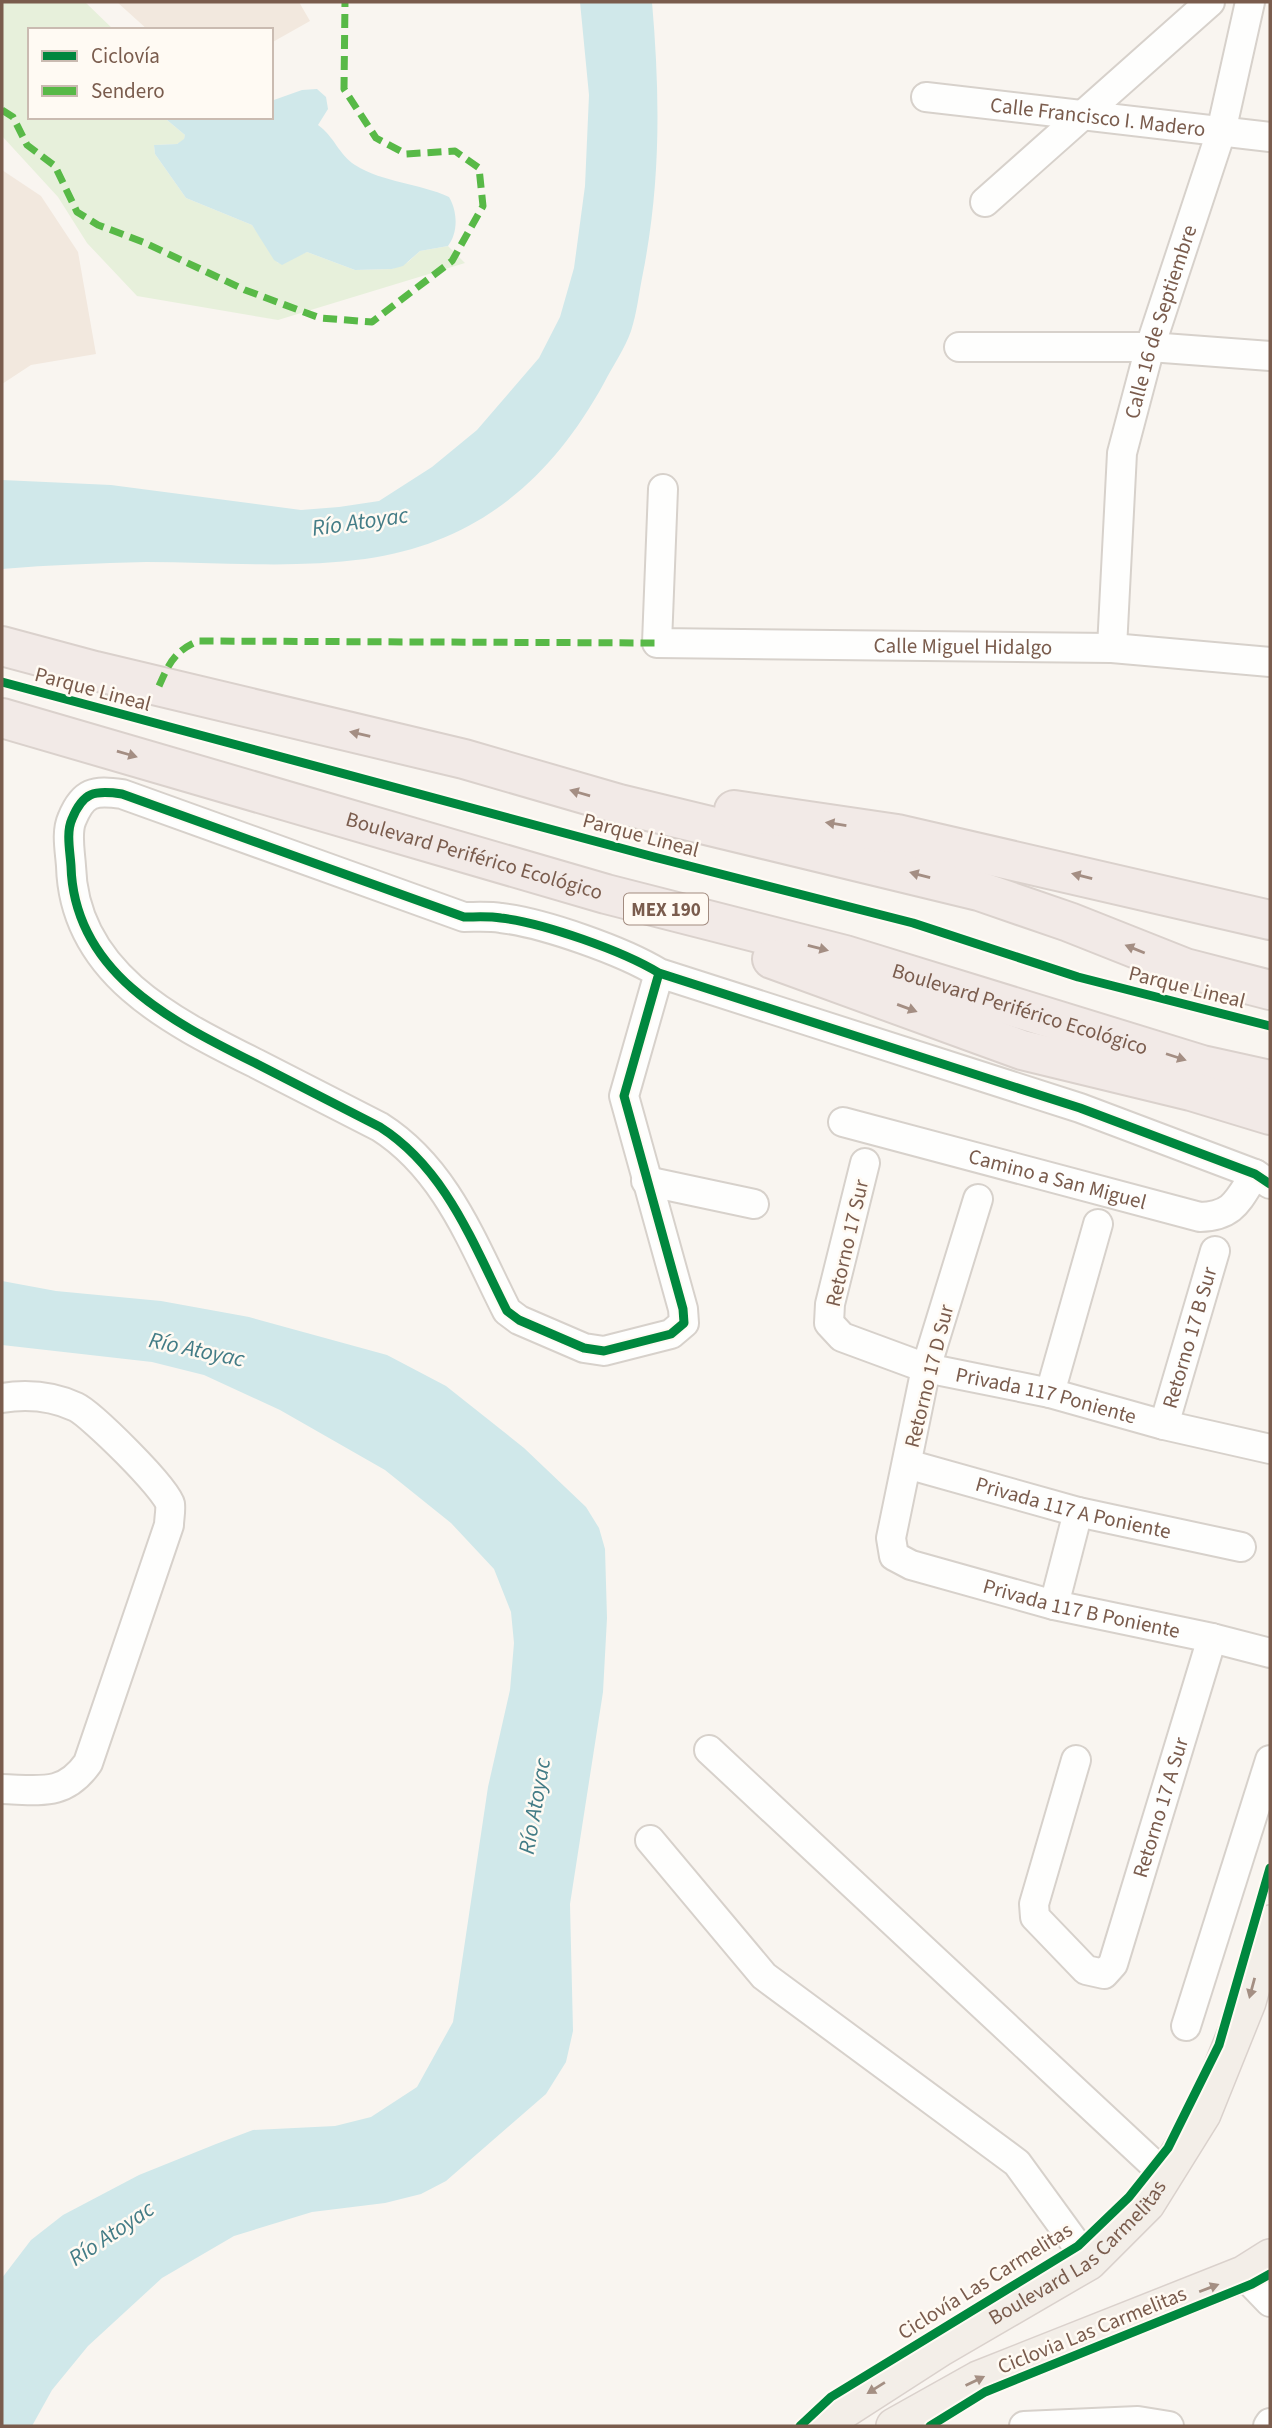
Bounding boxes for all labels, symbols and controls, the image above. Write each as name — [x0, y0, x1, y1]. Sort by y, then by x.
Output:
legend — [28, 28, 273, 119]
text: Ciclovía — [91, 41, 160, 71]
text: Sendero — [91, 76, 165, 106]
street label: Calle Francisco I. Madero — [989, 90, 1207, 144]
street label: Calle 16 de Septiembre — [1117, 221, 1204, 422]
water label: Río Atoyac — [310, 498, 411, 545]
street label: Calle Miguel Hidalgo — [873, 630, 1052, 662]
street label: Parque Lineal — [32, 659, 154, 719]
one-way arrow — [349, 728, 371, 739]
one-way arrow — [116, 749, 138, 760]
one-way arrow — [569, 787, 590, 797]
street label: Boulevard Periférico Ecológico — [342, 804, 606, 907]
street label: Parque Lineal — [580, 805, 702, 865]
one-way arrow — [825, 818, 847, 829]
one-way arrow — [909, 869, 931, 880]
one-way arrow — [1071, 870, 1093, 881]
road number: MEX 190 — [624, 894, 708, 925]
one-way arrow — [807, 943, 829, 954]
one-way arrow — [1124, 943, 1145, 954]
street label: Boulevard Periférico Ecológico — [888, 955, 1152, 1062]
street label: Parque Lineal — [1126, 958, 1248, 1016]
one-way arrow — [897, 1003, 918, 1014]
one-way arrow — [1166, 1052, 1187, 1062]
street label: Camino a San Miguel — [965, 1141, 1150, 1217]
street label: Retorno 17 Sur — [818, 1176, 876, 1309]
street label: Retorno 17 B Sur — [1155, 1263, 1225, 1412]
street label: Retorno 17 D Sur — [897, 1301, 961, 1451]
water label: Río Atoyac — [146, 1323, 248, 1376]
street label: Privada 117 Poniente — [953, 1359, 1140, 1431]
street label: Privada 117 A Poniente — [972, 1469, 1174, 1547]
street label: Privada 117 B Poniente — [980, 1571, 1183, 1646]
street label: Retorno 17 A Sur — [1125, 1733, 1196, 1881]
water label: Río Atoyac — [510, 1755, 559, 1857]
one-way arrow — [1246, 1978, 1257, 2000]
street label: Boulevard Las Carmelitas — [983, 2174, 1174, 2332]
water label: Río Atoyac — [62, 2193, 161, 2274]
street label: Ciclovía Las Carmelitas — [892, 2215, 1078, 2347]
street label: Ciclovia Las Carmelitas — [993, 2278, 1191, 2382]
one-way arrow — [1198, 2282, 1219, 2293]
one-way arrow — [965, 2375, 985, 2387]
one-way arrow — [867, 2382, 886, 2394]

